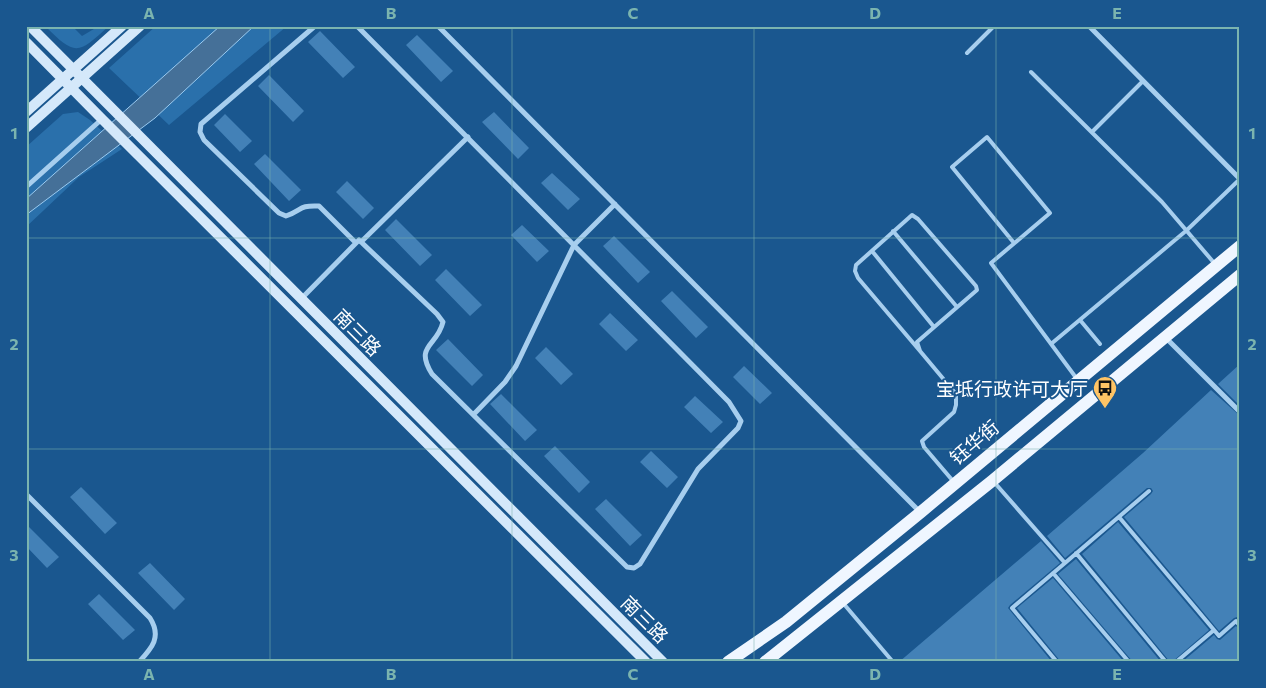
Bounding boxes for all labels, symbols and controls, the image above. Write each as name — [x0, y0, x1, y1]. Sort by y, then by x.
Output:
text: A — [143, 3, 155, 22]
text: B — [386, 3, 397, 22]
text: C — [628, 3, 639, 22]
text: D — [869, 3, 881, 22]
text: E — [1112, 3, 1122, 22]
text: 1 — [10, 123, 18, 142]
text: 1 — [1248, 123, 1256, 142]
street label: 南三路 — [330, 304, 386, 360]
text: 2 — [9, 334, 19, 353]
text: 2 — [1247, 334, 1257, 353]
bus stop icon: 宝坻行政许可大厅 — [1092, 375, 1118, 409]
place label: 宝坻行政许可大厅 — [936, 377, 1088, 400]
street label: 钰华街 — [945, 415, 1003, 469]
text: 3 — [9, 545, 19, 564]
text: 3 — [1247, 545, 1257, 564]
street label: 南三路 — [617, 591, 673, 647]
text: A — [143, 664, 155, 683]
text: B — [386, 664, 397, 683]
text: C — [628, 664, 639, 683]
text: D — [869, 664, 881, 683]
text: E — [1112, 664, 1122, 683]

